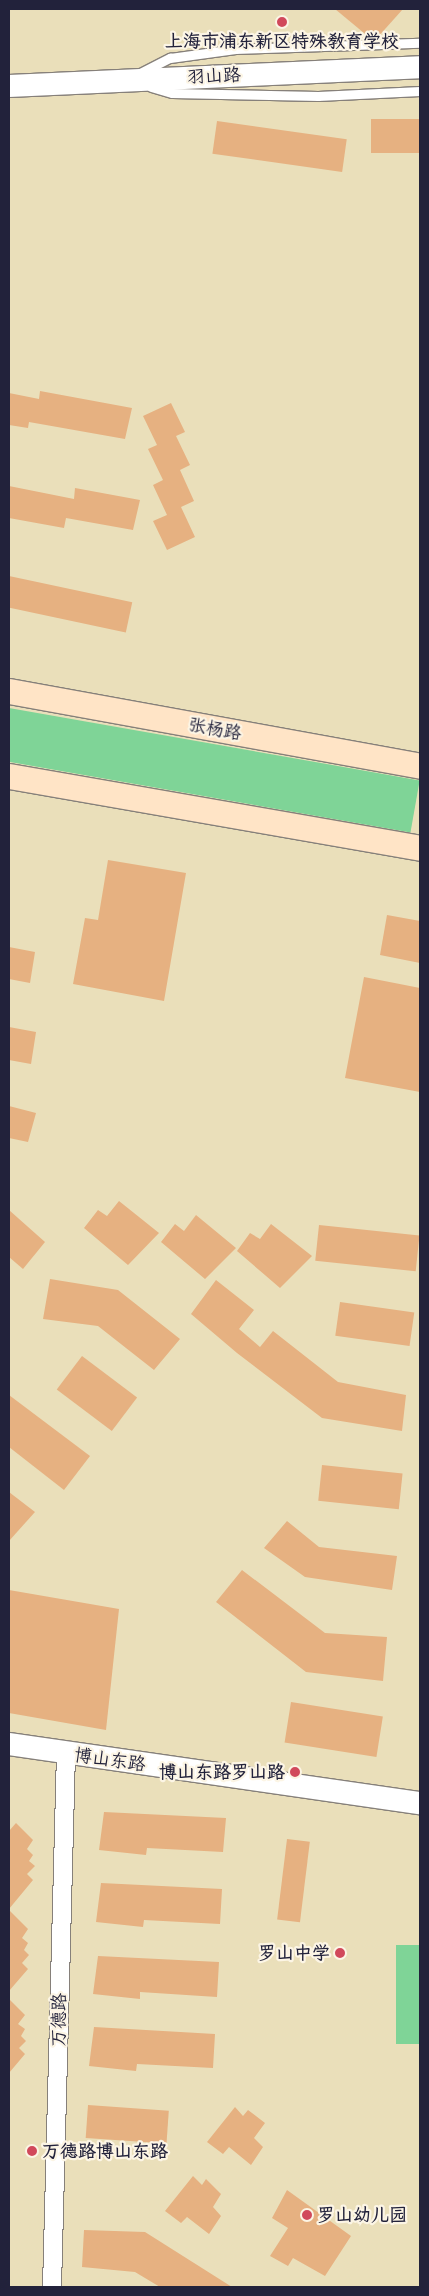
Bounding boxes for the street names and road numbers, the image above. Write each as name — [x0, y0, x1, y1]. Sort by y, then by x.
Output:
street label: 羽山路 — [186, 64, 242, 88]
street label: 张杨路 — [187, 714, 243, 744]
street label: 博山东路 — [73, 1744, 147, 1776]
street label: 万德路 — [48, 1993, 70, 2047]

